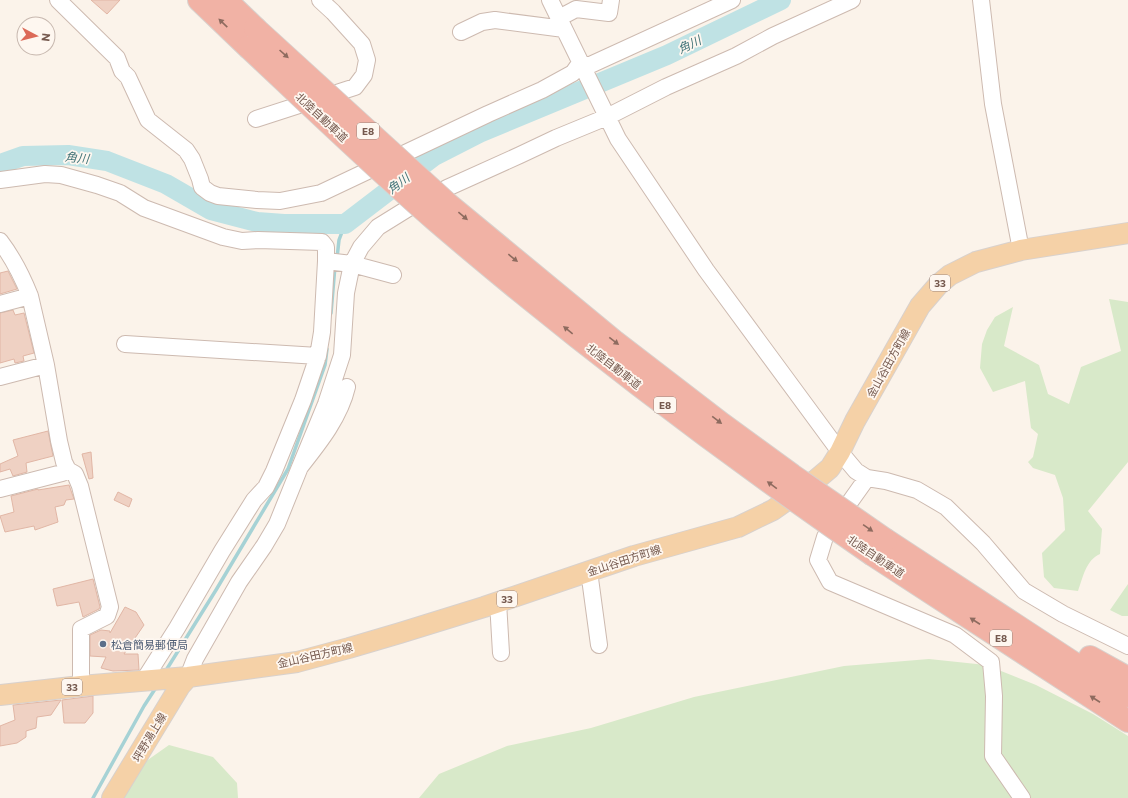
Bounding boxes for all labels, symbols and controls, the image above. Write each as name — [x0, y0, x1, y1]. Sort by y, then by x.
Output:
north arrow — [16, 16, 56, 56]
one-way arrow — [219, 19, 228, 28]
text: N — [39, 32, 53, 42]
water label: 角川 — [675, 32, 705, 56]
one-way arrow — [278, 50, 289, 59]
street label: 北陸自動車道 — [293, 90, 351, 144]
road number: E8 — [357, 123, 379, 139]
water label: 角川 — [64, 149, 92, 165]
water label: 角川 — [384, 169, 413, 196]
one-way arrow — [458, 212, 469, 221]
one-way arrow — [508, 254, 519, 263]
road number: 33 — [930, 275, 950, 291]
one-way arrow — [563, 326, 574, 335]
street label: 金山谷田方町線 — [864, 326, 912, 400]
one-way arrow — [608, 336, 619, 345]
street label: 北陸自動車道 — [584, 341, 644, 391]
road number: E8 — [654, 397, 676, 413]
one-way arrow — [712, 416, 722, 424]
one-way arrow — [767, 481, 777, 489]
one-way arrow — [863, 524, 874, 532]
street label: 北陸自動車道 — [845, 532, 907, 580]
street label: 金山谷田方町線 — [585, 542, 663, 578]
road number: 33 — [497, 591, 517, 607]
one-way arrow — [969, 617, 980, 625]
road number: E8 — [990, 630, 1012, 646]
place label: 松倉簡易郵便局 — [111, 638, 188, 651]
marker: 松倉簡易郵便局 — [98, 639, 108, 649]
street label: 金山谷田方町線 — [276, 640, 354, 670]
road number: 33 — [62, 679, 82, 695]
one-way arrow — [1089, 696, 1101, 703]
street label: 坪野湯上線 — [129, 710, 169, 764]

